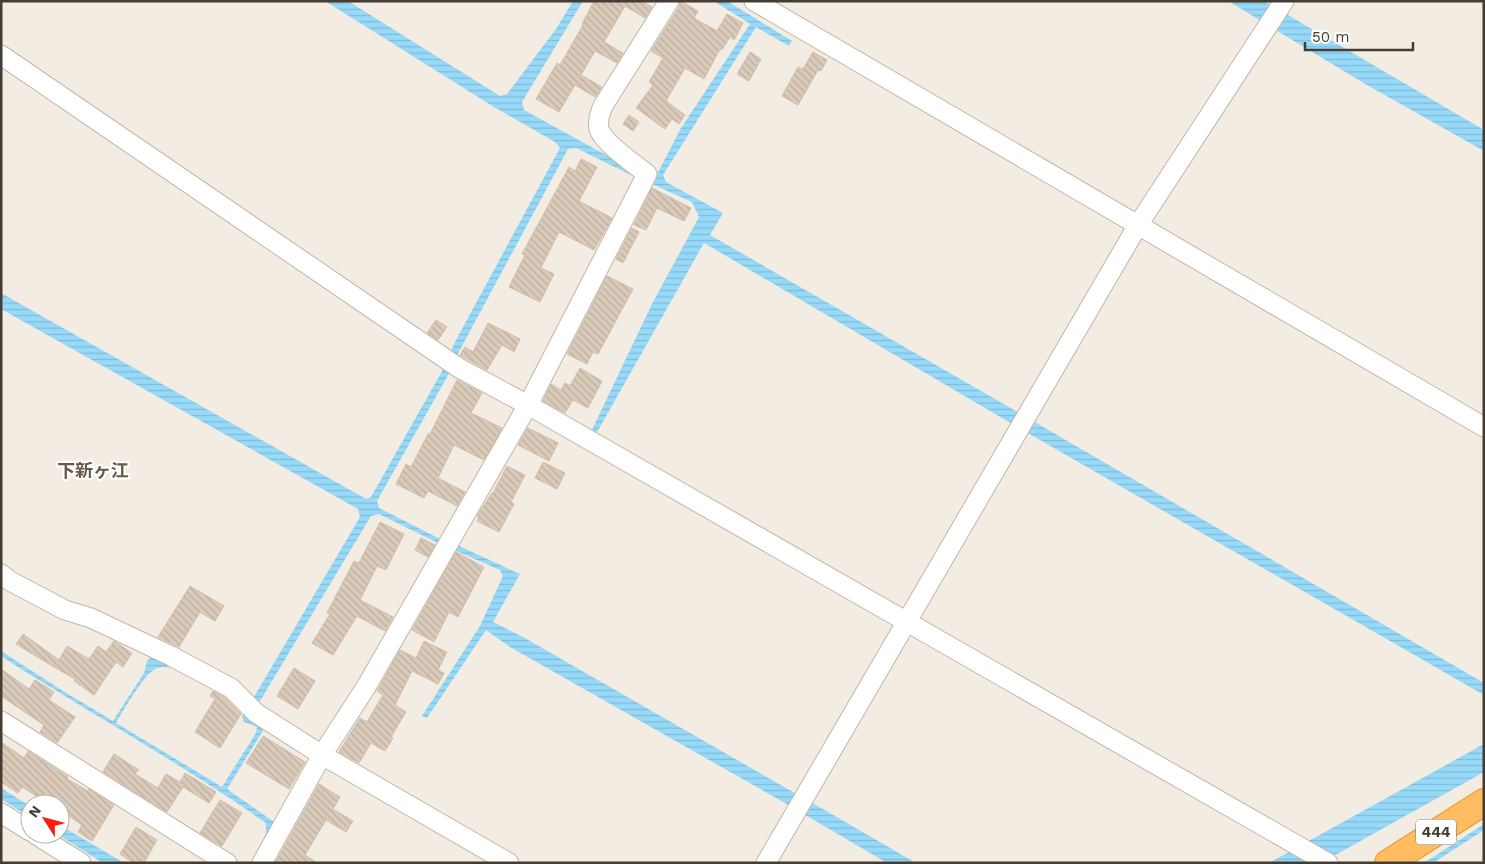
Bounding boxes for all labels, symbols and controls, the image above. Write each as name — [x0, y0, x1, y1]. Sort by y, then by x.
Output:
scale bar — [1305, 20, 1412, 52]
text: 50 m — [1312, 28, 1349, 46]
district label: 下新ヶ江 — [57, 460, 129, 481]
north arrow — [20, 794, 70, 844]
text: N — [25, 802, 44, 820]
road number: 444 — [1416, 820, 1456, 844]

